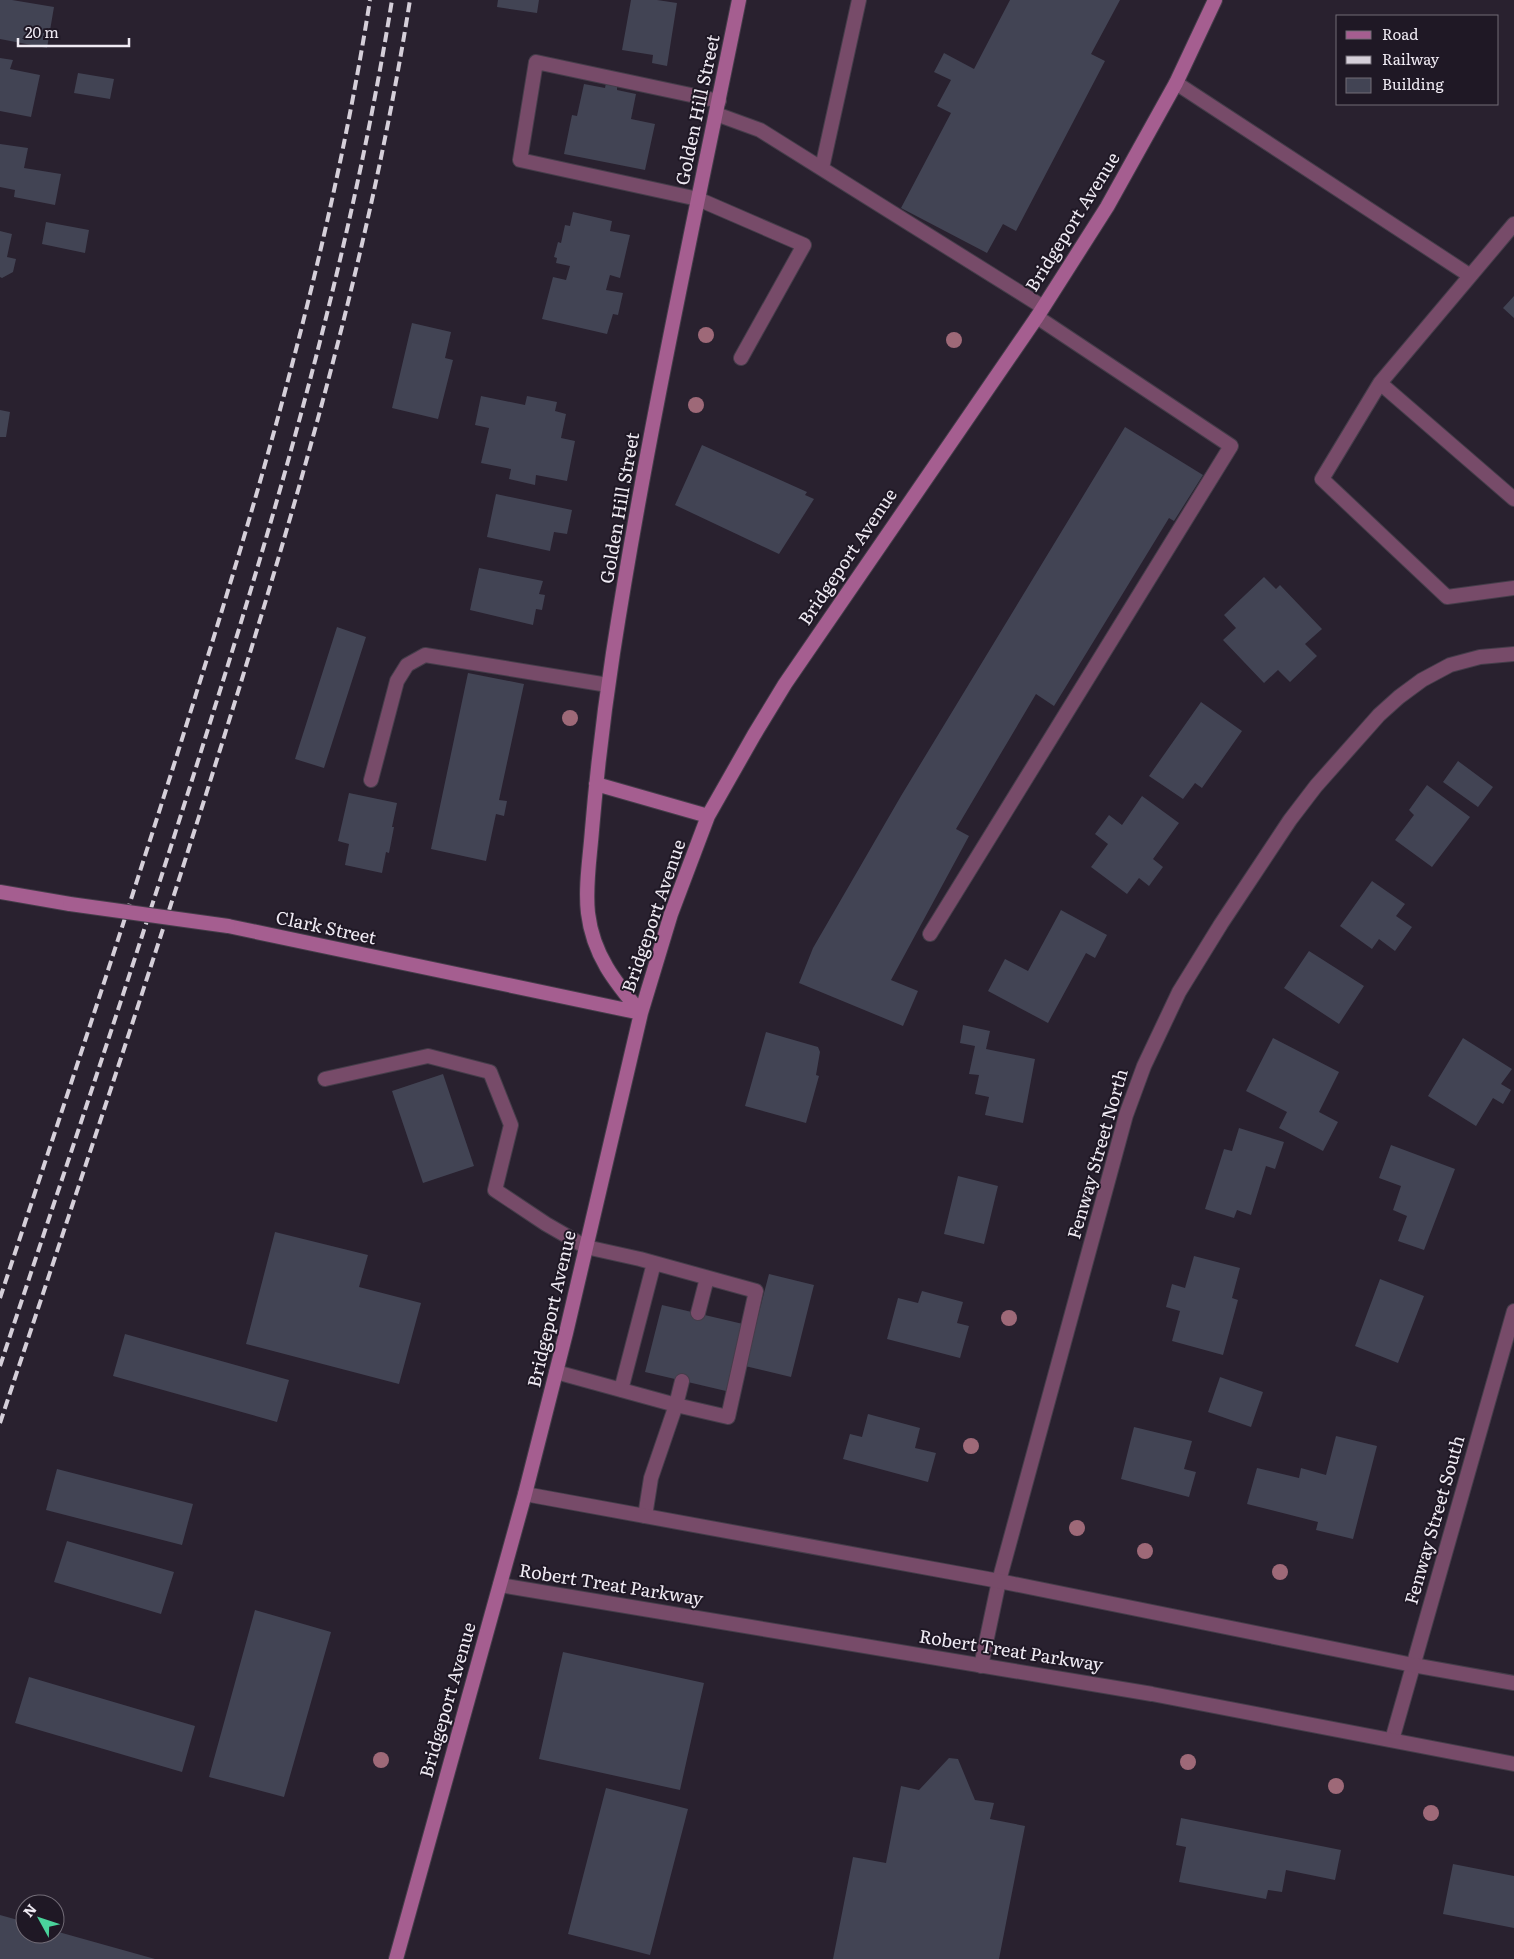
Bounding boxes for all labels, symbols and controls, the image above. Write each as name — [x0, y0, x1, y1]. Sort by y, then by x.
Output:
scale bar — [18, 15, 129, 47]
legend — [1336, 15, 1499, 105]
text: 20 m — [25, 20, 59, 43]
text: Road — [1382, 22, 1418, 45]
street label: Golden Hill Street — [667, 31, 726, 188]
text: Railway — [1382, 47, 1440, 70]
text: Building — [1382, 72, 1444, 95]
street label: Bridgeport Avenue — [1018, 146, 1126, 296]
street label: Golden Hill Street — [592, 429, 645, 586]
street label: Bridgeport Avenue — [791, 482, 903, 630]
street label: Bridgeport Avenue — [614, 835, 691, 996]
street label: Clark Street — [274, 903, 380, 951]
street label: Fenway Street North — [1059, 1065, 1134, 1242]
street label: Bridgeport Avenue — [519, 1228, 582, 1390]
street label: Fenway Street South — [1396, 1432, 1471, 1607]
street label: Robert Treat Parkway — [517, 1556, 706, 1612]
street label: Bridgeport Avenue — [411, 1619, 482, 1780]
street label: Robert Treat Parkway — [917, 1622, 1106, 1678]
north arrow — [15, 1894, 65, 1944]
text: N — [18, 1899, 41, 1921]

